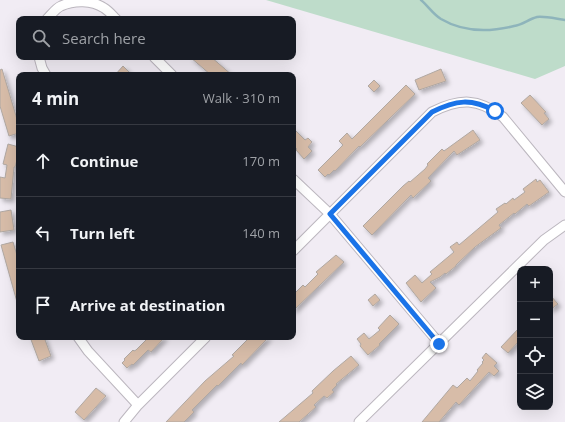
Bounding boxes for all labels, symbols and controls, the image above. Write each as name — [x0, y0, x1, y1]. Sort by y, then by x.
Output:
search box — [16, 16, 296, 60]
icon: search — [30, 27, 52, 49]
text: Search here — [62, 28, 146, 48]
text: 4 min — [32, 87, 79, 110]
text: Walk · 310 m — [203, 89, 280, 107]
route start — [486, 102, 504, 120]
icon: ahead — [32, 150, 54, 172]
text: Continue — [70, 151, 138, 171]
text: 170 m — [242, 152, 280, 170]
icon: left — [32, 222, 54, 244]
text: Turn left — [70, 223, 135, 243]
text: 140 m — [242, 224, 280, 242]
map controls — [517, 266, 553, 410]
button: + — [517, 266, 553, 302]
icon: arrive — [32, 294, 54, 316]
text: Arrive at destination — [70, 295, 225, 315]
button: − — [517, 302, 553, 338]
route end — [430, 335, 448, 353]
button: locate — [517, 338, 553, 374]
button: layers — [517, 374, 553, 410]

